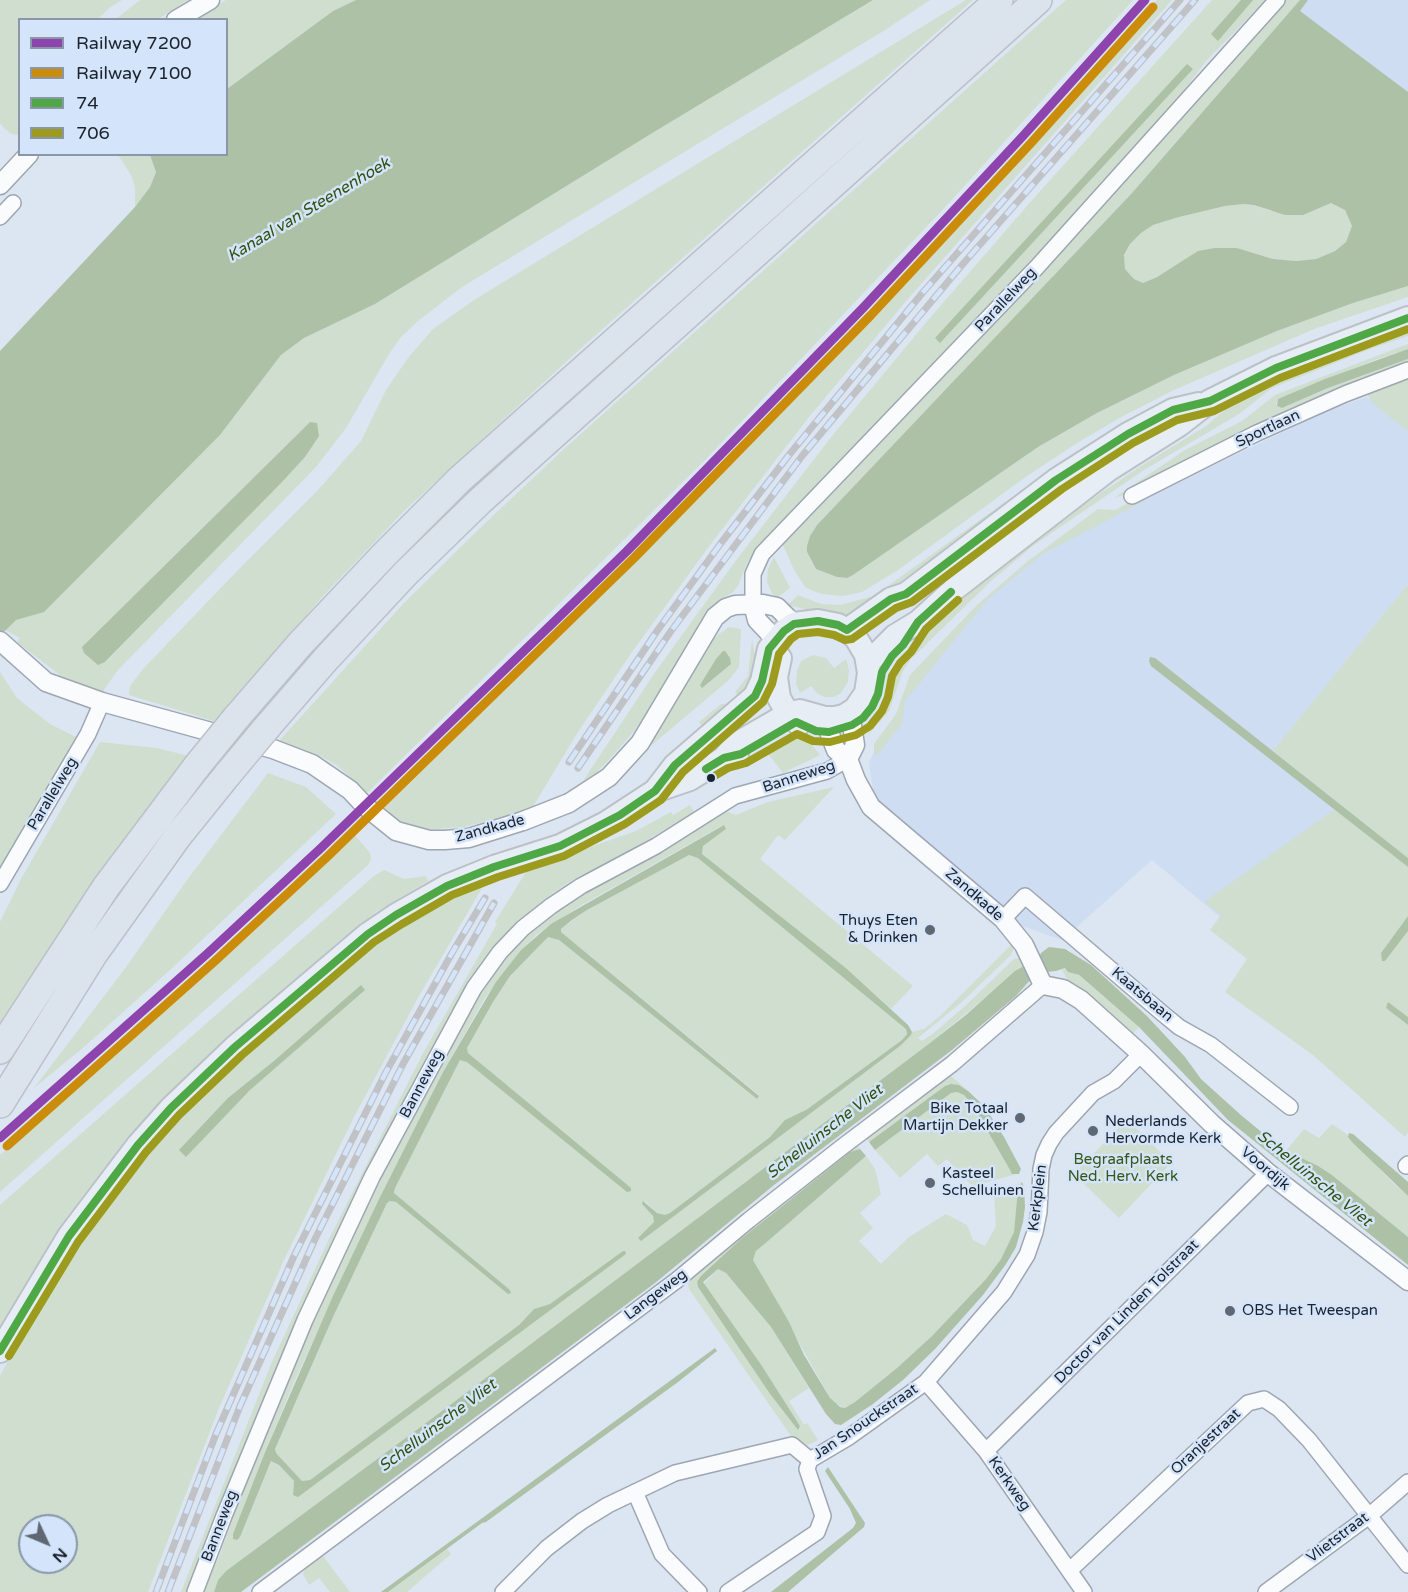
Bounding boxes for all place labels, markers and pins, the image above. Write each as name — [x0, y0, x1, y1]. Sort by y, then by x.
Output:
unlabelled marker — [705, 772, 717, 784]
place label: Thuys Eten & Drinken — [839, 912, 918, 947]
marker: Thuys Eten & Drinken — [923, 923, 937, 937]
place label: Bike Totaal Martijn Dekker — [903, 1100, 1008, 1135]
marker: Bike Totaal Martijn Dekker — [1013, 1111, 1027, 1125]
place label: Nederlands Hervormde Kerk — [1105, 1113, 1221, 1148]
marker: Nederlands Hervormde Kerk — [1086, 1124, 1100, 1138]
place label: Kasteel Schelluinen — [942, 1165, 1024, 1200]
marker: Kasteel Schelluinen — [923, 1176, 937, 1190]
place label: OBS Het Tweespan — [1242, 1302, 1378, 1320]
marker: OBS Het Tweespan — [1223, 1304, 1237, 1318]

